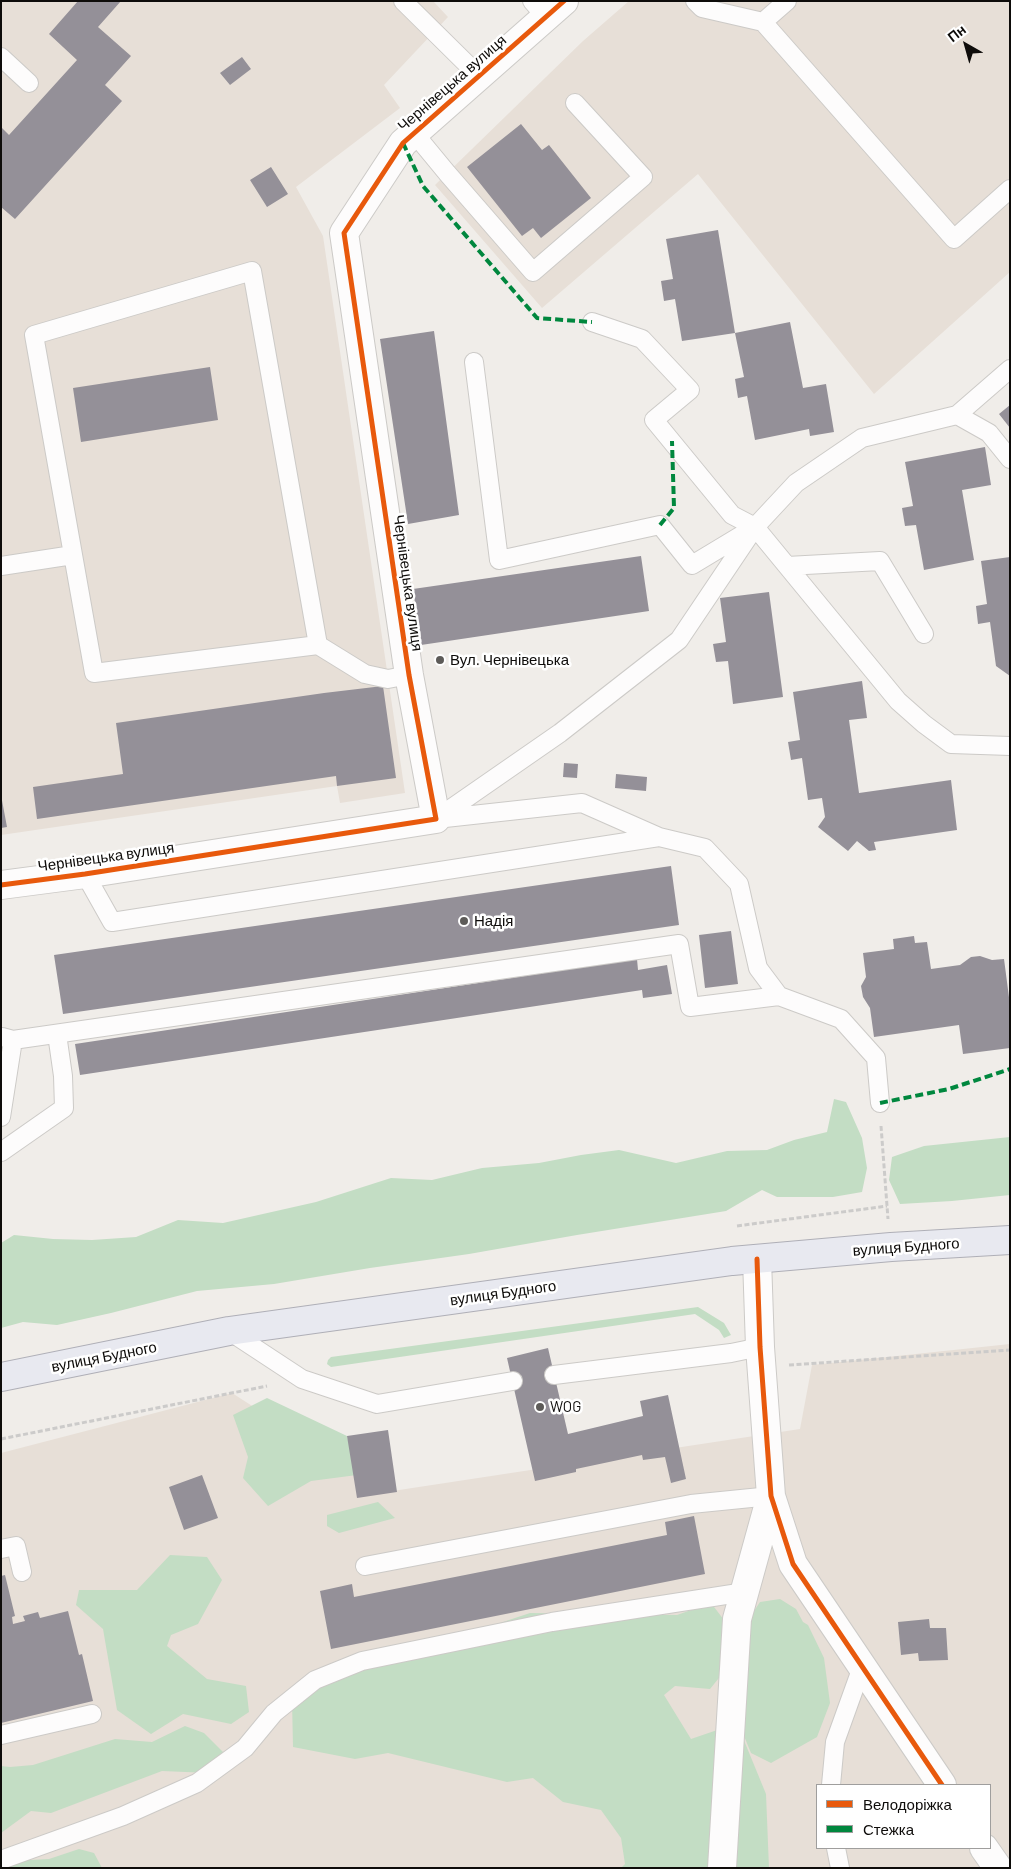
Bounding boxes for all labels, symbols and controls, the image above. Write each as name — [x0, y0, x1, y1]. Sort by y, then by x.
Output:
north arrow — [941, 20, 991, 70]
text: Пн — [944, 20, 969, 45]
street label: Чернівецька вулиця — [394, 31, 510, 135]
street label: Чернівецька вулиця — [390, 514, 426, 652]
place label: Вул. Чернівецька — [450, 651, 569, 669]
marker: Вул. Чернівецька — [434, 654, 446, 666]
street label: Чернівецька вулиця — [37, 839, 175, 875]
place label: Надія — [474, 912, 513, 930]
marker: Надія — [458, 915, 470, 927]
street label: вулиця Будного — [852, 1234, 960, 1260]
street label: вулиця Будного — [449, 1277, 557, 1309]
street label: вулиця Будного — [50, 1338, 158, 1376]
place label: WOG — [550, 1398, 581, 1416]
marker: WOG — [534, 1401, 546, 1413]
legend — [816, 1784, 991, 1849]
text: Велодоріжка — [863, 1795, 952, 1813]
text: Стежка — [863, 1820, 914, 1838]

